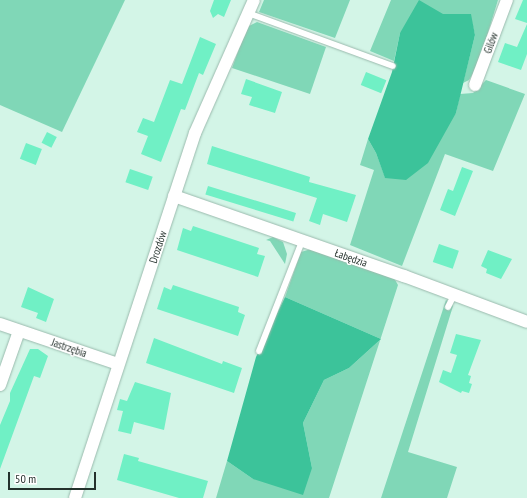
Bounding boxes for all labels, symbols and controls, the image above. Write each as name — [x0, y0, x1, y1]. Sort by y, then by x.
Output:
street label: Gilów — [481, 31, 501, 55]
street label: Drozdów — [147, 229, 169, 265]
street label: Łabędzia — [333, 246, 369, 270]
street label: Jastrzębia — [50, 336, 88, 360]
scale bar — [10, 464, 98, 490]
text: 50 m — [15, 471, 36, 486]

